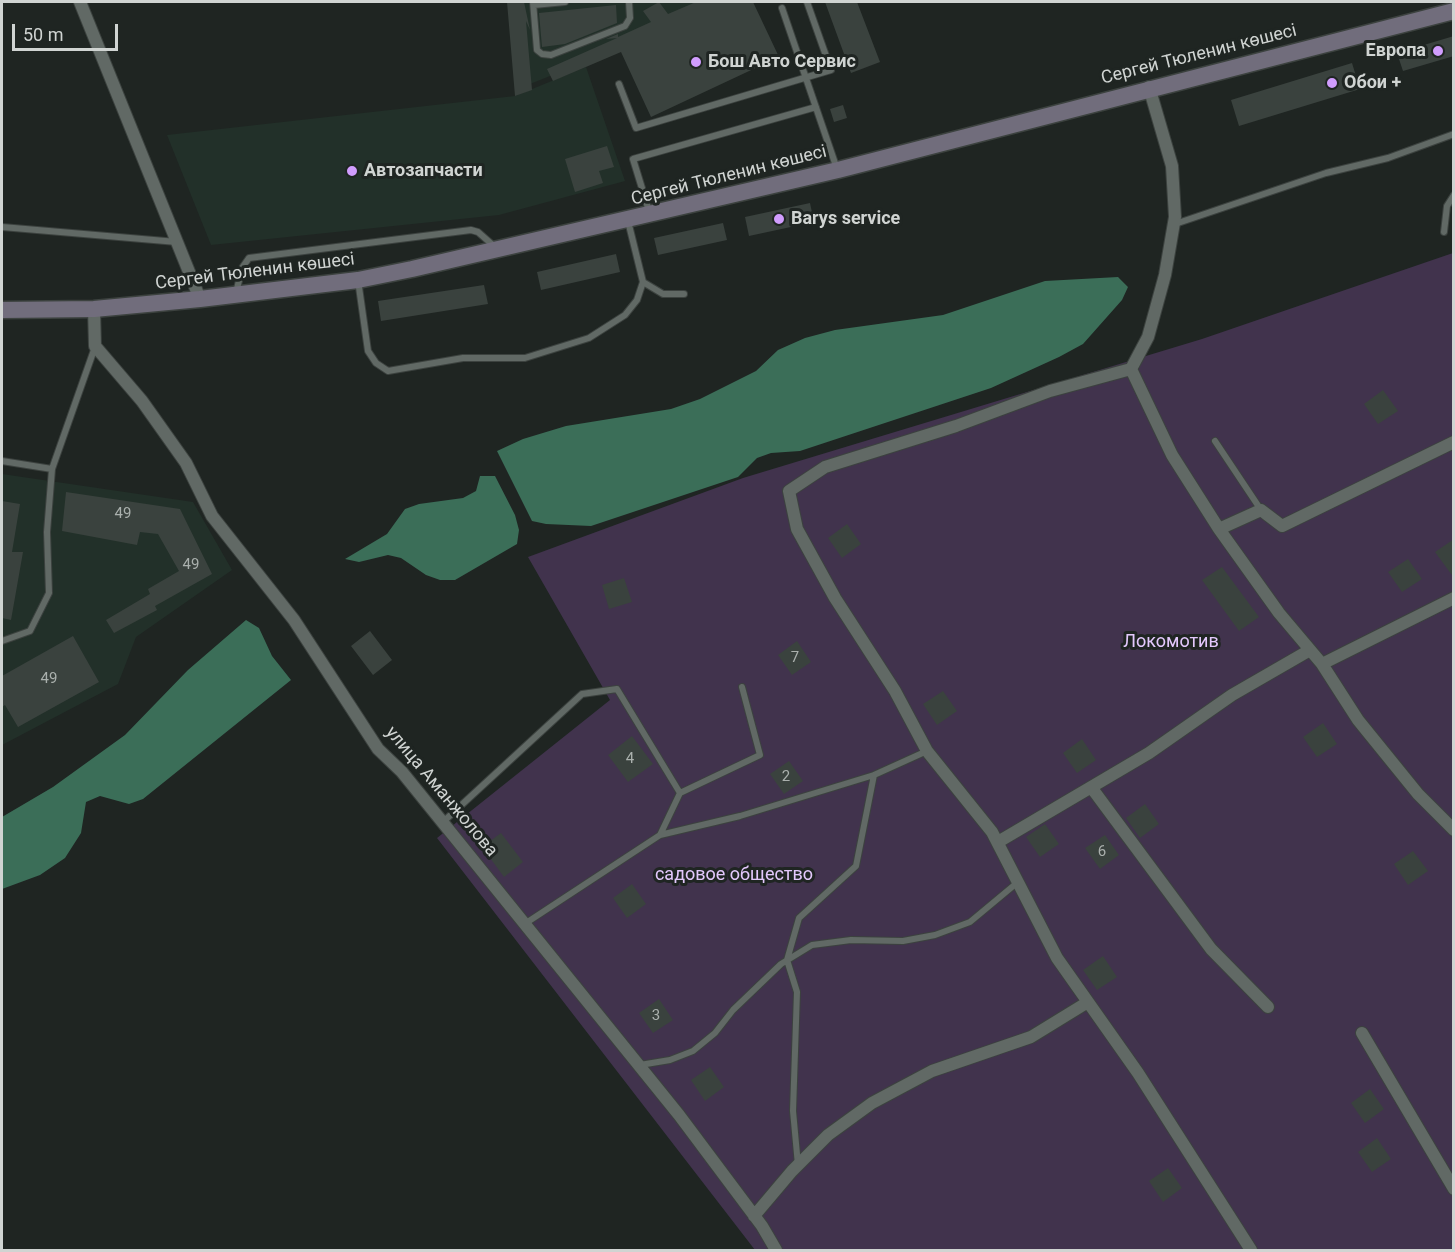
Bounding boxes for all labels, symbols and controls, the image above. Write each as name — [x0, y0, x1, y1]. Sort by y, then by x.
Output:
scale bar — [15, 12, 122, 50]
street label: Сергей Тюленин көшесі — [1099, 20, 1299, 90]
text: 50 m — [23, 24, 63, 45]
place label: Европа — [1366, 40, 1426, 62]
marker: Европа — [1431, 44, 1445, 58]
place label: Бош Авто Сервис — [708, 51, 856, 73]
marker: Бош Авто Сервис — [689, 55, 703, 69]
place label: Обои + — [1344, 72, 1401, 94]
marker: Обои + — [1325, 76, 1339, 90]
street label: Сергей Тюленин көшесі — [629, 141, 829, 211]
place label: Автозапчасти — [364, 160, 483, 182]
marker: Автозапчасти — [345, 164, 359, 178]
place label: Barys service — [791, 208, 900, 230]
marker: Barys service — [772, 212, 786, 226]
street label: Сергей Тюленин көшесі — [154, 249, 356, 295]
house number: 49 — [115, 505, 131, 523]
house number: 49 — [183, 556, 199, 574]
park label: Локомотив — [1123, 631, 1219, 653]
house number: 7 — [791, 649, 799, 667]
house number: 49 — [41, 670, 57, 688]
street label: улица Аманжолова — [380, 722, 502, 862]
house number: 4 — [626, 750, 634, 768]
house number: 2 — [782, 768, 790, 786]
house number: 6 — [1098, 843, 1106, 861]
park label: садовое общество — [655, 864, 813, 886]
house number: 3 — [652, 1007, 660, 1025]

